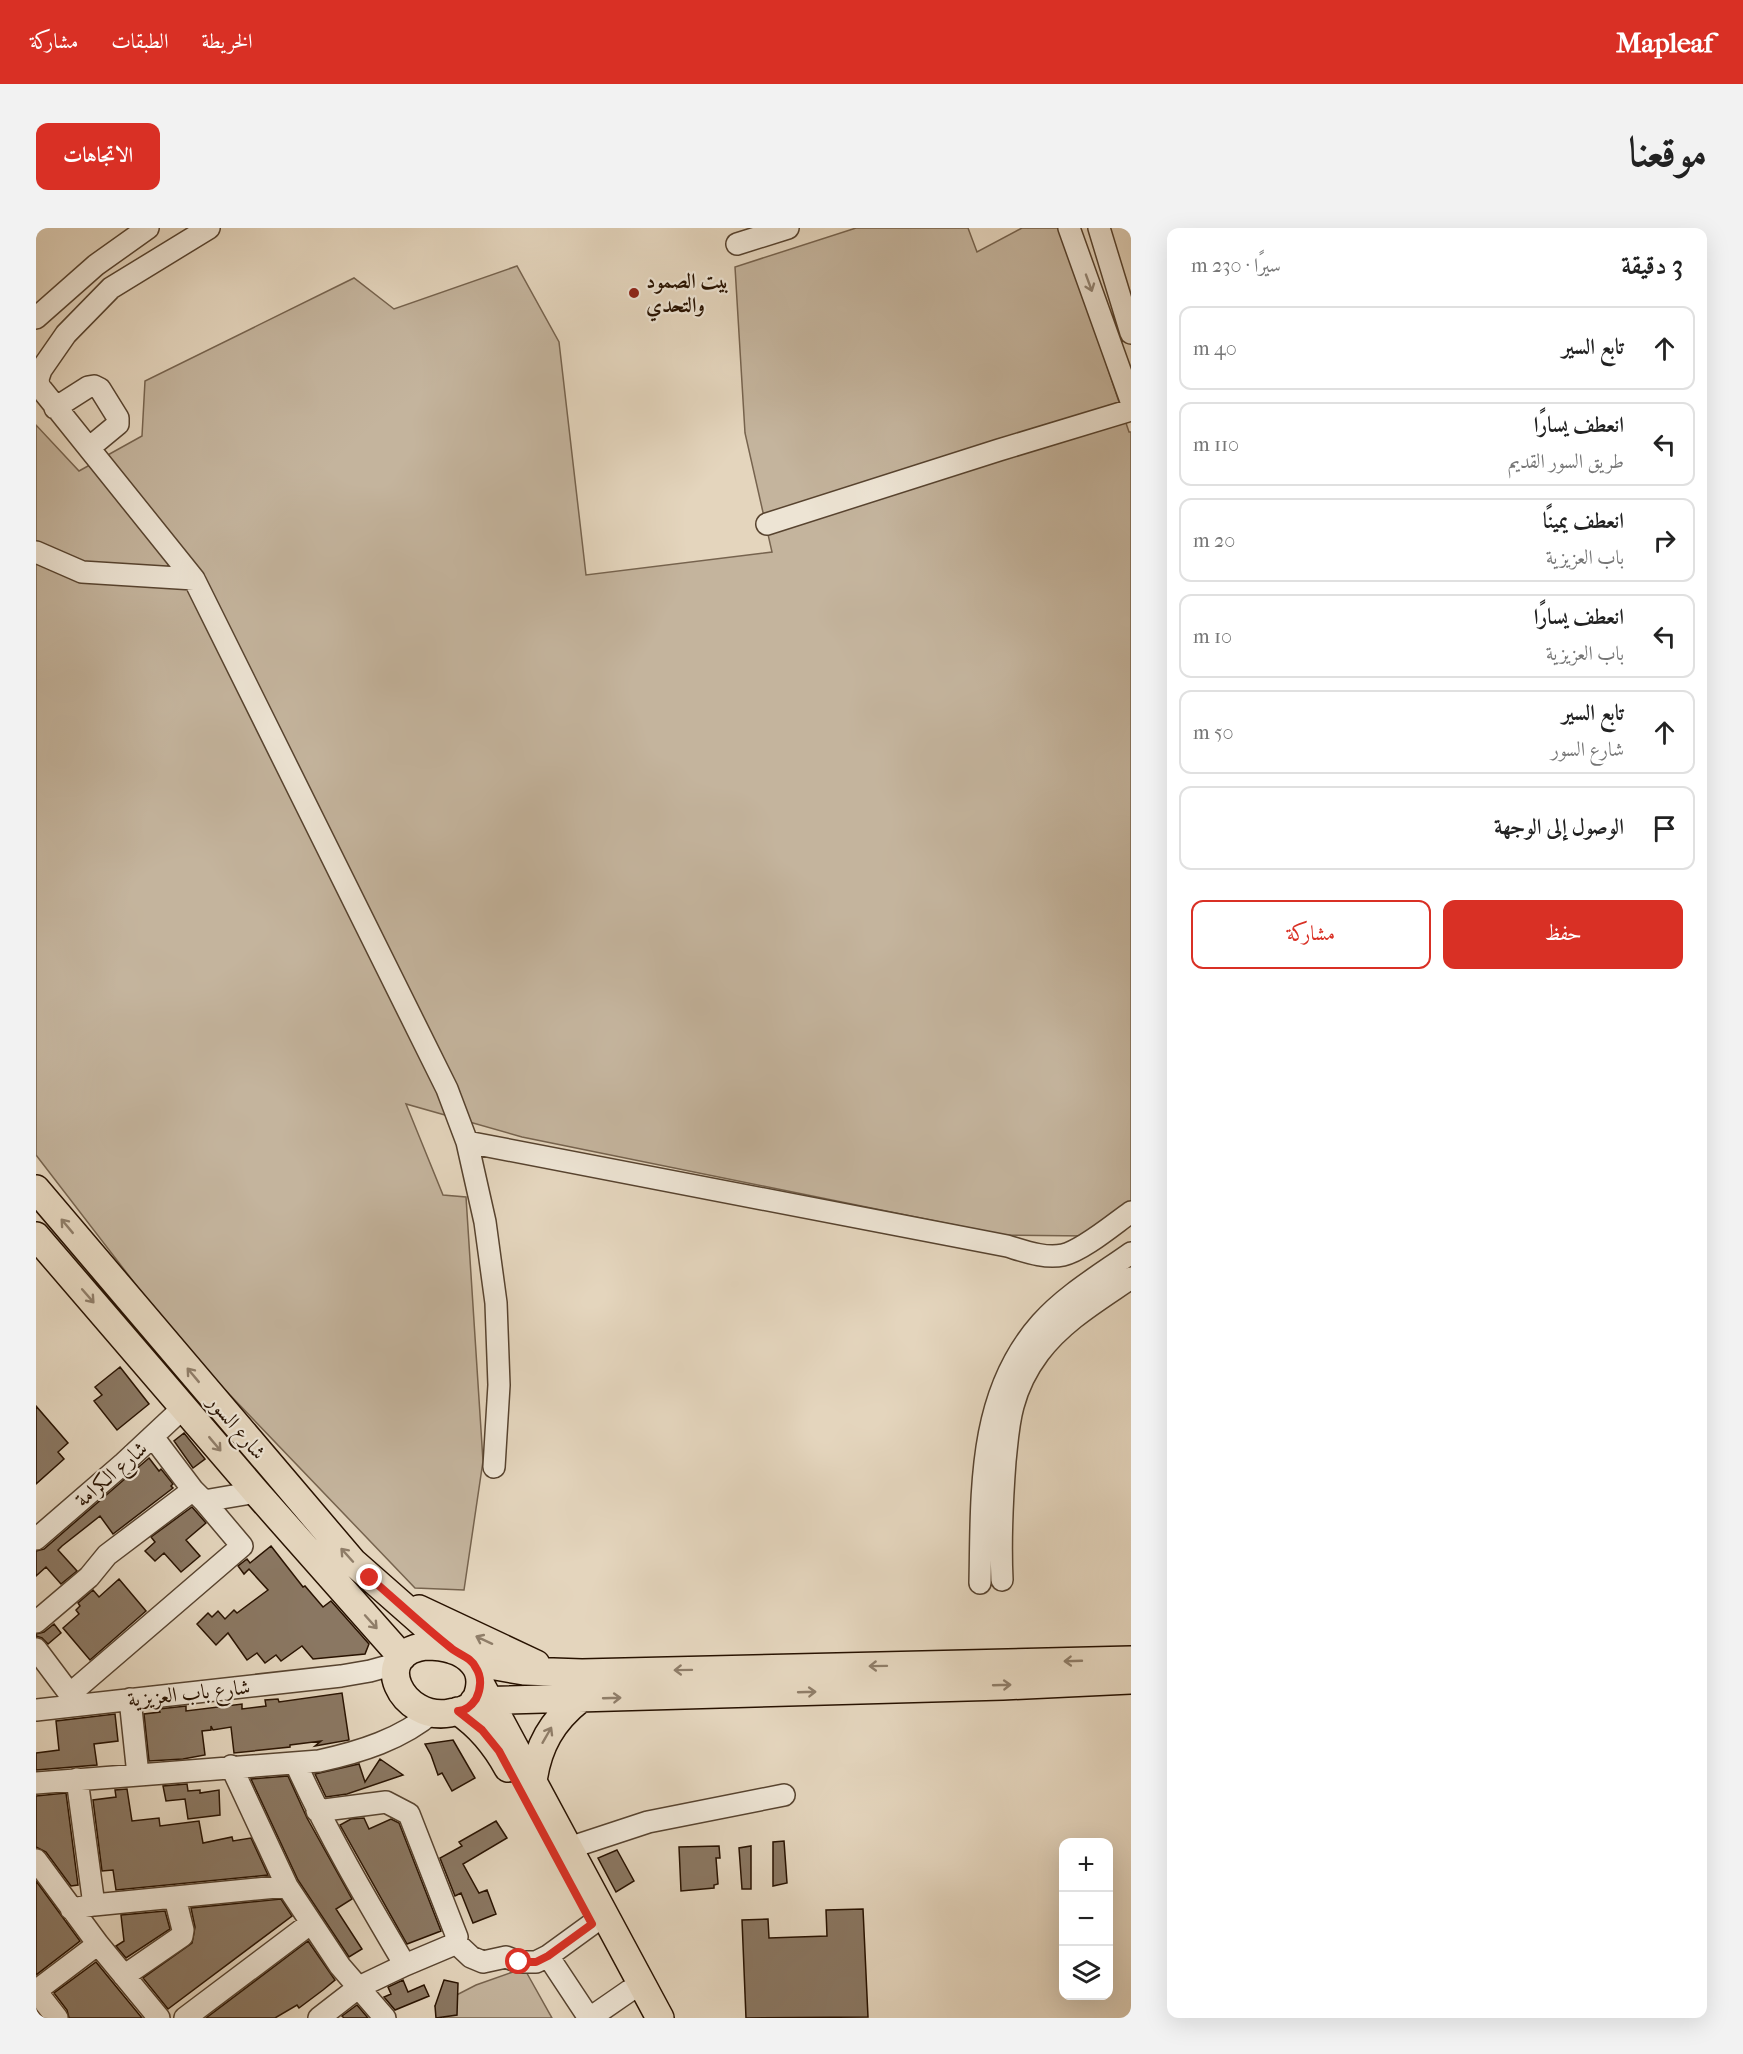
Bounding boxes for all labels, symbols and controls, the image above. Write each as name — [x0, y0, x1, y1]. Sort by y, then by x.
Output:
text: Mapleaf — [1616, 26, 1713, 59]
text: مشاركة — [30, 29, 78, 53]
text: الطبقات — [111, 29, 168, 53]
text: الخريطة — [201, 29, 253, 53]
button: الاتجاهات — [36, 123, 160, 190]
text: موقعنا — [1629, 128, 1707, 177]
text: 3 دقيقة — [1621, 250, 1683, 281]
text: سيرًا · 230 m — [1191, 254, 1281, 277]
place label: بيت الصمود والتحدي — [646, 269, 729, 322]
one-way arrow — [1084, 273, 1095, 292]
marker: بيت الصمود والتحدي — [627, 286, 641, 300]
icon: ahead — [1648, 332, 1681, 365]
text: تابع السير — [1562, 334, 1624, 360]
text: 40 m — [1193, 337, 1237, 360]
text: انعطف يسارًا — [1534, 412, 1624, 438]
icon: left — [1648, 428, 1681, 461]
text: 110 m — [1193, 433, 1239, 456]
text: طريق السور القديم — [1508, 450, 1624, 473]
text: انعطف يمينًا — [1543, 508, 1624, 534]
icon: right — [1648, 524, 1681, 557]
text: 20 m — [1193, 529, 1235, 552]
text: باب العزيزية — [1546, 546, 1624, 569]
text: انعطف يسارًا — [1534, 604, 1624, 630]
icon: left — [1648, 620, 1681, 653]
text: 10 m — [1193, 625, 1232, 648]
text: باب العزيزية — [1546, 642, 1624, 665]
text: تابع السير — [1562, 700, 1624, 726]
icon: ahead — [1648, 716, 1681, 749]
text: 50 m — [1193, 721, 1234, 744]
text: شارع السور — [1551, 738, 1624, 761]
icon: arrive — [1648, 812, 1681, 845]
text: الوصول إلى الوجهة — [1494, 814, 1624, 840]
button: مشاركة — [1191, 900, 1431, 969]
button: حفظ — [1443, 900, 1683, 969]
one-way arrow — [60, 1219, 74, 1234]
one-way arrow — [81, 1288, 95, 1303]
one-way arrow — [186, 1367, 199, 1383]
street label: شارع السور — [197, 1388, 271, 1468]
street label: شارع الكرامة — [70, 1436, 156, 1516]
one-way arrow — [208, 1436, 222, 1451]
one-way arrow — [340, 1548, 354, 1563]
route end — [356, 1564, 382, 1590]
one-way arrow — [364, 1614, 378, 1629]
one-way arrow — [475, 1633, 493, 1645]
one-way arrow — [1063, 1655, 1083, 1667]
one-way arrow — [868, 1660, 888, 1672]
one-way arrow — [673, 1665, 693, 1676]
street label: شارع باب العزيزية — [127, 1675, 252, 1717]
one-way arrow — [991, 1680, 1011, 1691]
one-way arrow — [797, 1686, 817, 1698]
one-way arrow — [602, 1693, 622, 1704]
one-way arrow — [542, 1727, 554, 1744]
map controls — [1059, 1838, 1113, 2000]
button: + — [1059, 1838, 1113, 1892]
button: − — [1059, 1892, 1113, 1946]
button: layers — [1059, 1946, 1113, 2000]
route start — [505, 1948, 531, 1974]

